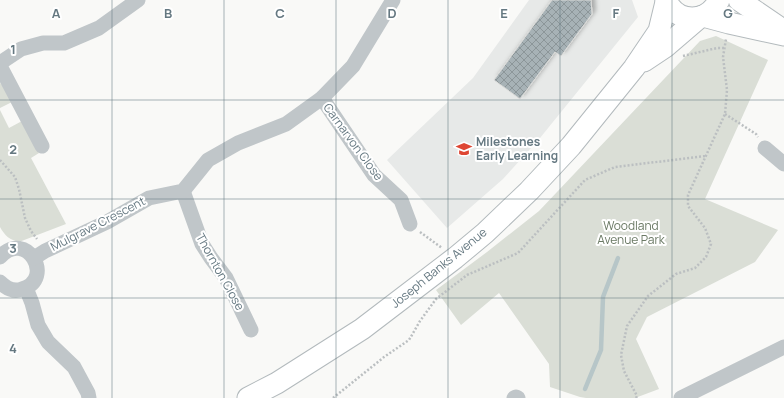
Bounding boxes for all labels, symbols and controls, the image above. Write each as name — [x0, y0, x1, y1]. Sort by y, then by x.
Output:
text: A — [52, 4, 61, 22]
text: B — [164, 4, 172, 22]
text: C — [275, 4, 285, 22]
text: D — [387, 4, 397, 22]
text: E — [500, 4, 508, 22]
text: F — [613, 4, 620, 22]
text: G — [723, 4, 733, 22]
text: 1 — [10, 40, 16, 58]
street label: Carnarvon Close — [320, 100, 387, 184]
place label: Milestones Early Learning — [476, 133, 558, 164]
text: 2 — [9, 140, 17, 158]
school or university icon: Milestones Early Learning — [455, 140, 473, 158]
street label: Mulgrave Crescent — [47, 192, 148, 255]
park label: Woodland Avenue Park — [597, 217, 666, 248]
street label: Joseph Banks Avenue — [387, 224, 490, 312]
street label: Thornton Close — [192, 230, 249, 313]
text: 3 — [9, 239, 17, 257]
text: 4 — [9, 339, 17, 357]

